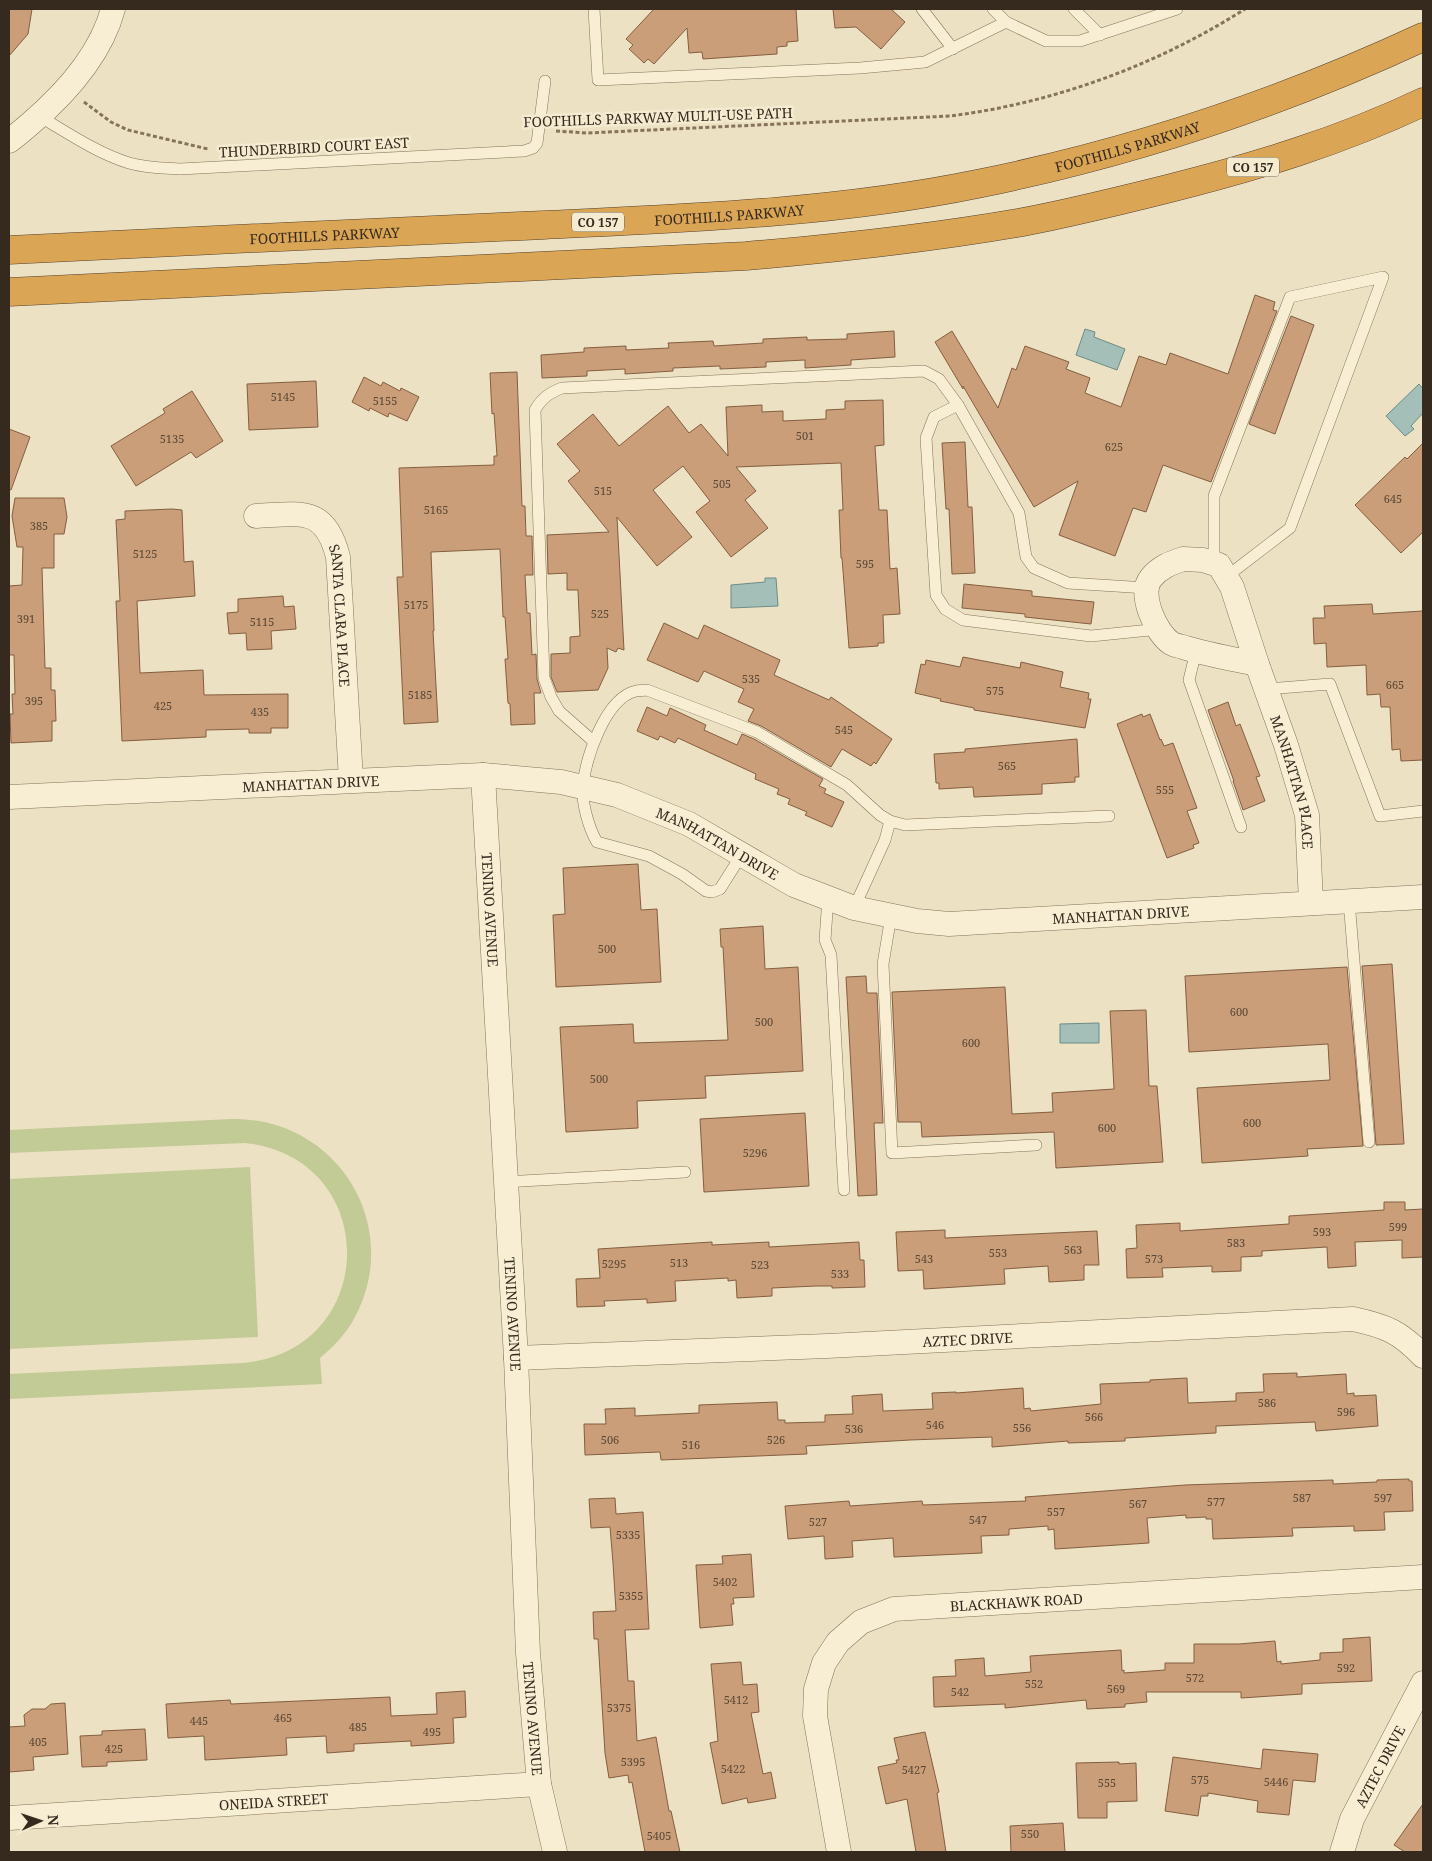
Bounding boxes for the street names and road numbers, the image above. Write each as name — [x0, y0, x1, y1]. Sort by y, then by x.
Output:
street label: FOOTHILLS PARKWAY MULTI-USE PATH — [523, 103, 793, 131]
street label: FOOTHILLS PARKWAY — [1053, 116, 1203, 176]
street label: THUNDERBIRD COURT EAST — [218, 133, 410, 161]
road number: CO 157 — [1227, 158, 1279, 176]
street label: FOOTHILLS PARKWAY — [654, 200, 805, 229]
road number: CO 157 — [572, 212, 624, 232]
street label: FOOTHILLS PARKWAY — [249, 222, 400, 248]
street label: SANTA CLARA PLACE — [325, 541, 355, 688]
street label: MANHATTAN PLACE — [1267, 712, 1318, 850]
street label: MANHATTAN DRIVE — [242, 770, 380, 796]
street label: MANHATTAN DRIVE — [653, 802, 783, 884]
street label: TENINO AVENUE — [478, 852, 503, 968]
street label: MANHATTAN DRIVE — [1052, 901, 1190, 928]
street label: TENINO AVENUE — [501, 1257, 526, 1372]
street label: AZTEC DRIVE — [922, 1327, 1014, 1351]
street label: BLACKHAWK ROAD — [949, 1588, 1083, 1615]
street label: TENINO AVENUE — [519, 1661, 548, 1777]
street label: AZTEC DRIVE — [1350, 1722, 1409, 1811]
street label: ONEIDA STREET — [218, 1788, 329, 1814]

